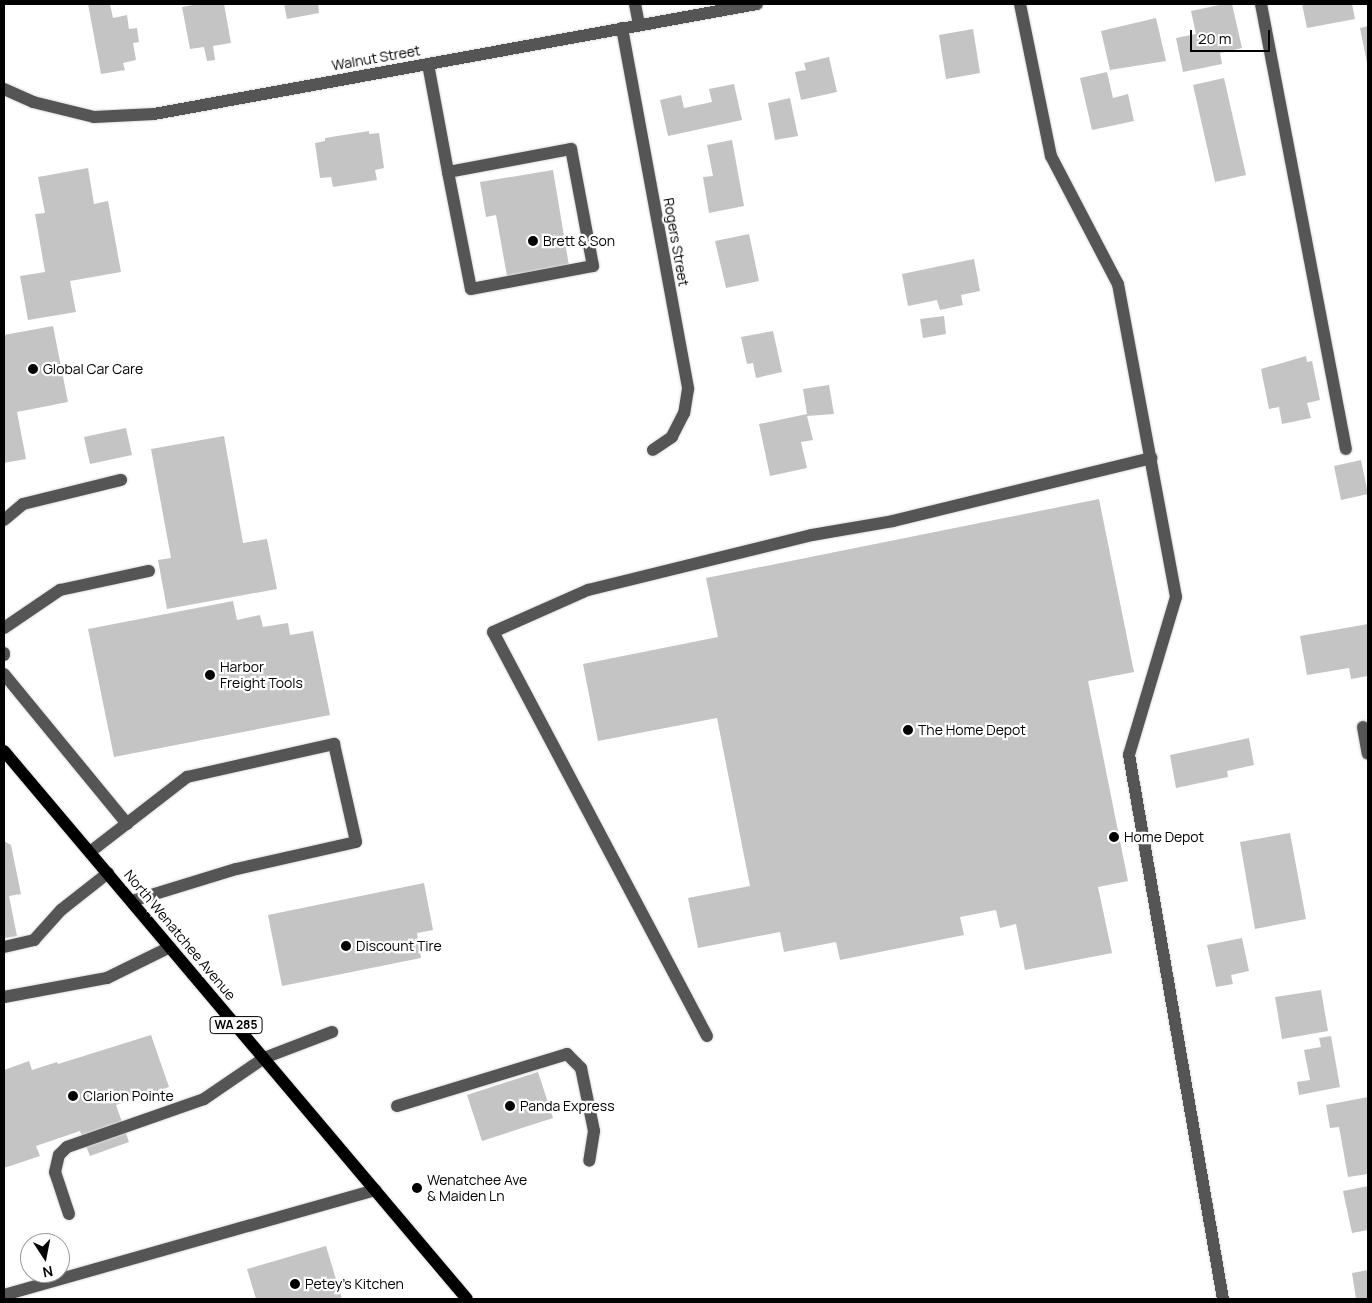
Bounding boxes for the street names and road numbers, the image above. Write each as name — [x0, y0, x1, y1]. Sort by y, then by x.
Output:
street label: Walnut Street — [330, 42, 422, 74]
street label: Rogers Street — [660, 196, 692, 288]
street label: North Wenatchee Avenue — [121, 867, 239, 1003]
road number: WA 285 — [208, 1016, 264, 1034]

